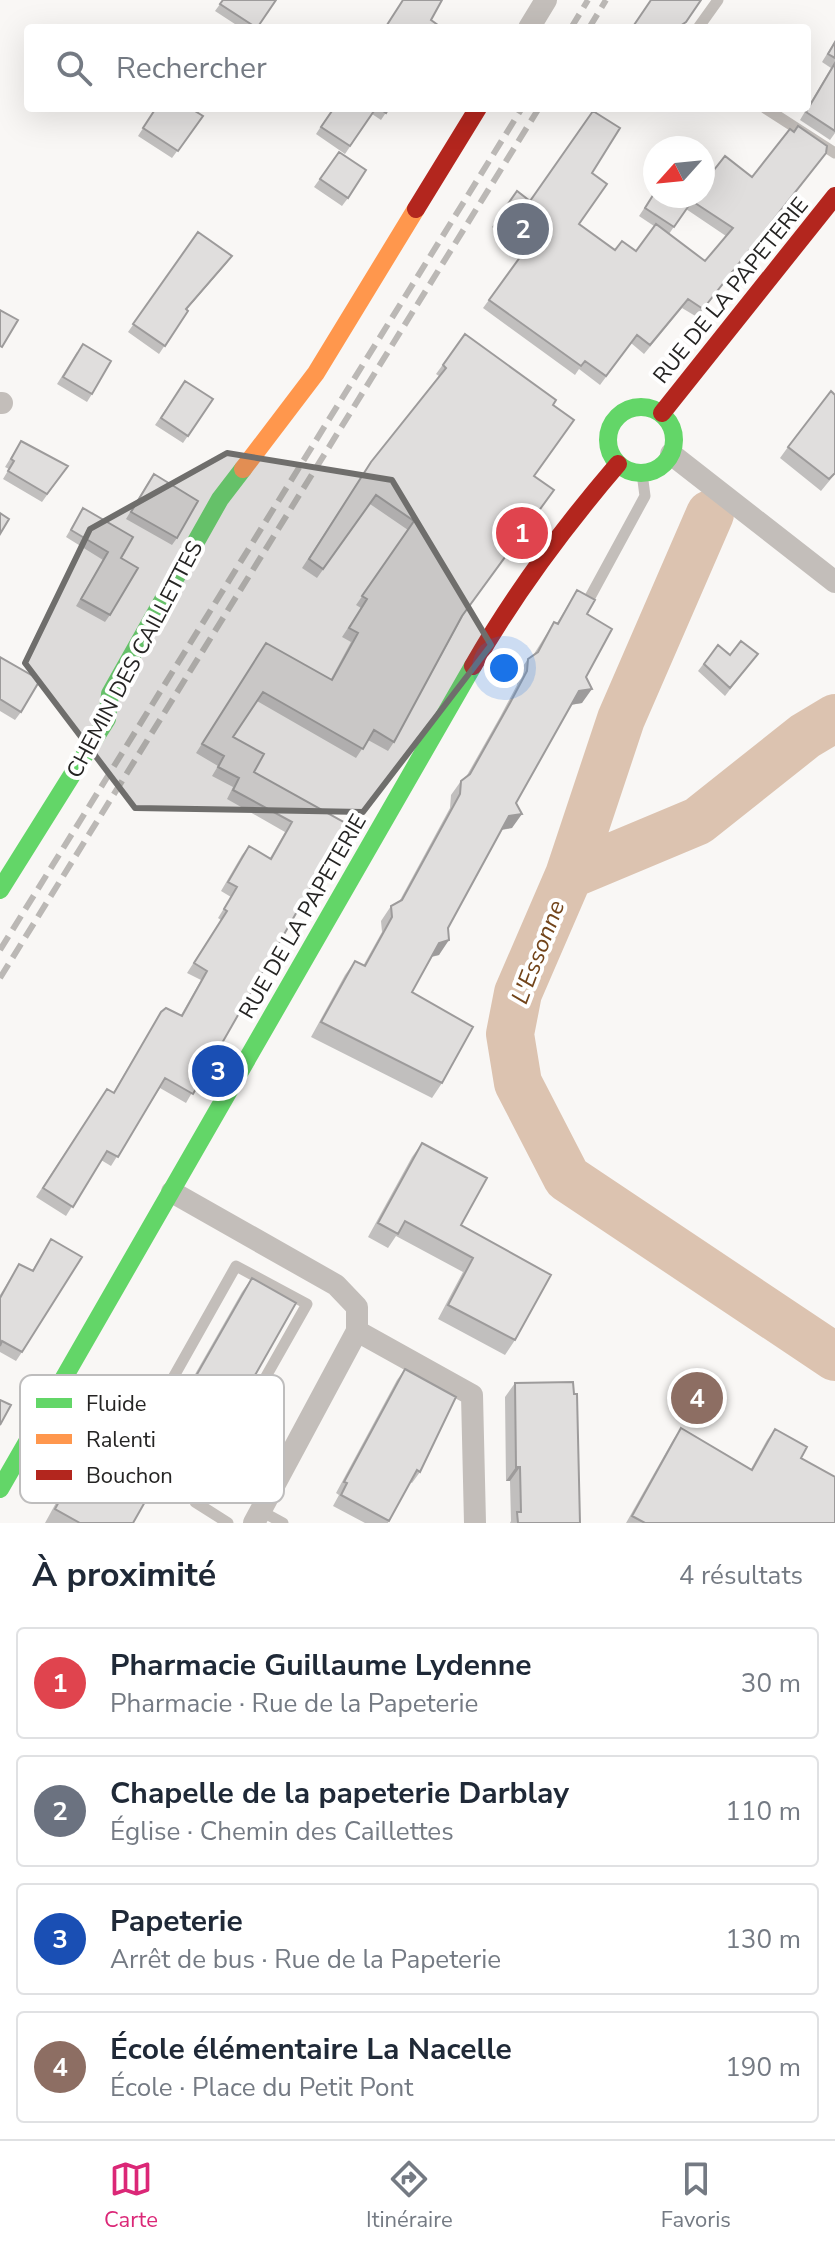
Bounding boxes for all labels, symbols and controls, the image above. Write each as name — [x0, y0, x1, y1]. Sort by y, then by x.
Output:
search box — [24, 24, 811, 112]
icon: search — [52, 46, 96, 90]
text: Rechercher — [116, 48, 267, 89]
north arrow — [643, 136, 715, 208]
street label: RUE DE LA PAPETERIE — [646, 191, 815, 390]
pin: 2 — [497, 199, 549, 259]
pin: 1 — [496, 503, 548, 563]
street label: CHEMIN DES CAILLETTES — [60, 536, 210, 783]
your location — [484, 648, 524, 688]
street label: RUE DE LA PAPETERIE — [232, 809, 374, 1024]
water label: L'Essonne — [504, 895, 572, 1008]
pin: 3 — [192, 1041, 244, 1101]
pin: 4 — [671, 1368, 723, 1428]
legend — [20, 1375, 284, 1503]
text: Fluide — [86, 1389, 147, 1419]
text: Ralenti — [86, 1425, 156, 1455]
text: Bouchon — [86, 1461, 173, 1491]
text: À proximité — [32, 1552, 216, 1598]
text: 4 résultats — [679, 1558, 803, 1593]
text: Pharmacie Guillaume Lydenne — [110, 1645, 531, 1686]
text: 1 — [52, 1666, 68, 1701]
text: 30 m — [741, 1666, 801, 1701]
text: Pharmacie · Rue de la Papeterie — [110, 1686, 478, 1721]
text: Chapelle de la papeterie Darblay — [110, 1773, 569, 1814]
text: 2 — [52, 1794, 68, 1829]
text: 110 m — [725, 1794, 801, 1829]
text: Église · Chemin des Caillettes — [110, 1814, 454, 1849]
text: Papeterie — [110, 1901, 243, 1942]
text: 3 — [52, 1922, 68, 1957]
text: 130 m — [725, 1922, 801, 1957]
text: Arrêt de bus · Rue de la Papeterie — [110, 1942, 501, 1977]
text: École élémentaire La Nacelle — [110, 2029, 512, 2070]
text: 4 — [52, 2050, 68, 2085]
text: 190 m — [725, 2050, 801, 2085]
text: École · Place du Petit Pont — [110, 2070, 413, 2105]
tab: Carte — [104, 2157, 158, 2235]
tab: Itinéraire — [366, 2157, 453, 2235]
tab: Favoris — [661, 2157, 731, 2235]

